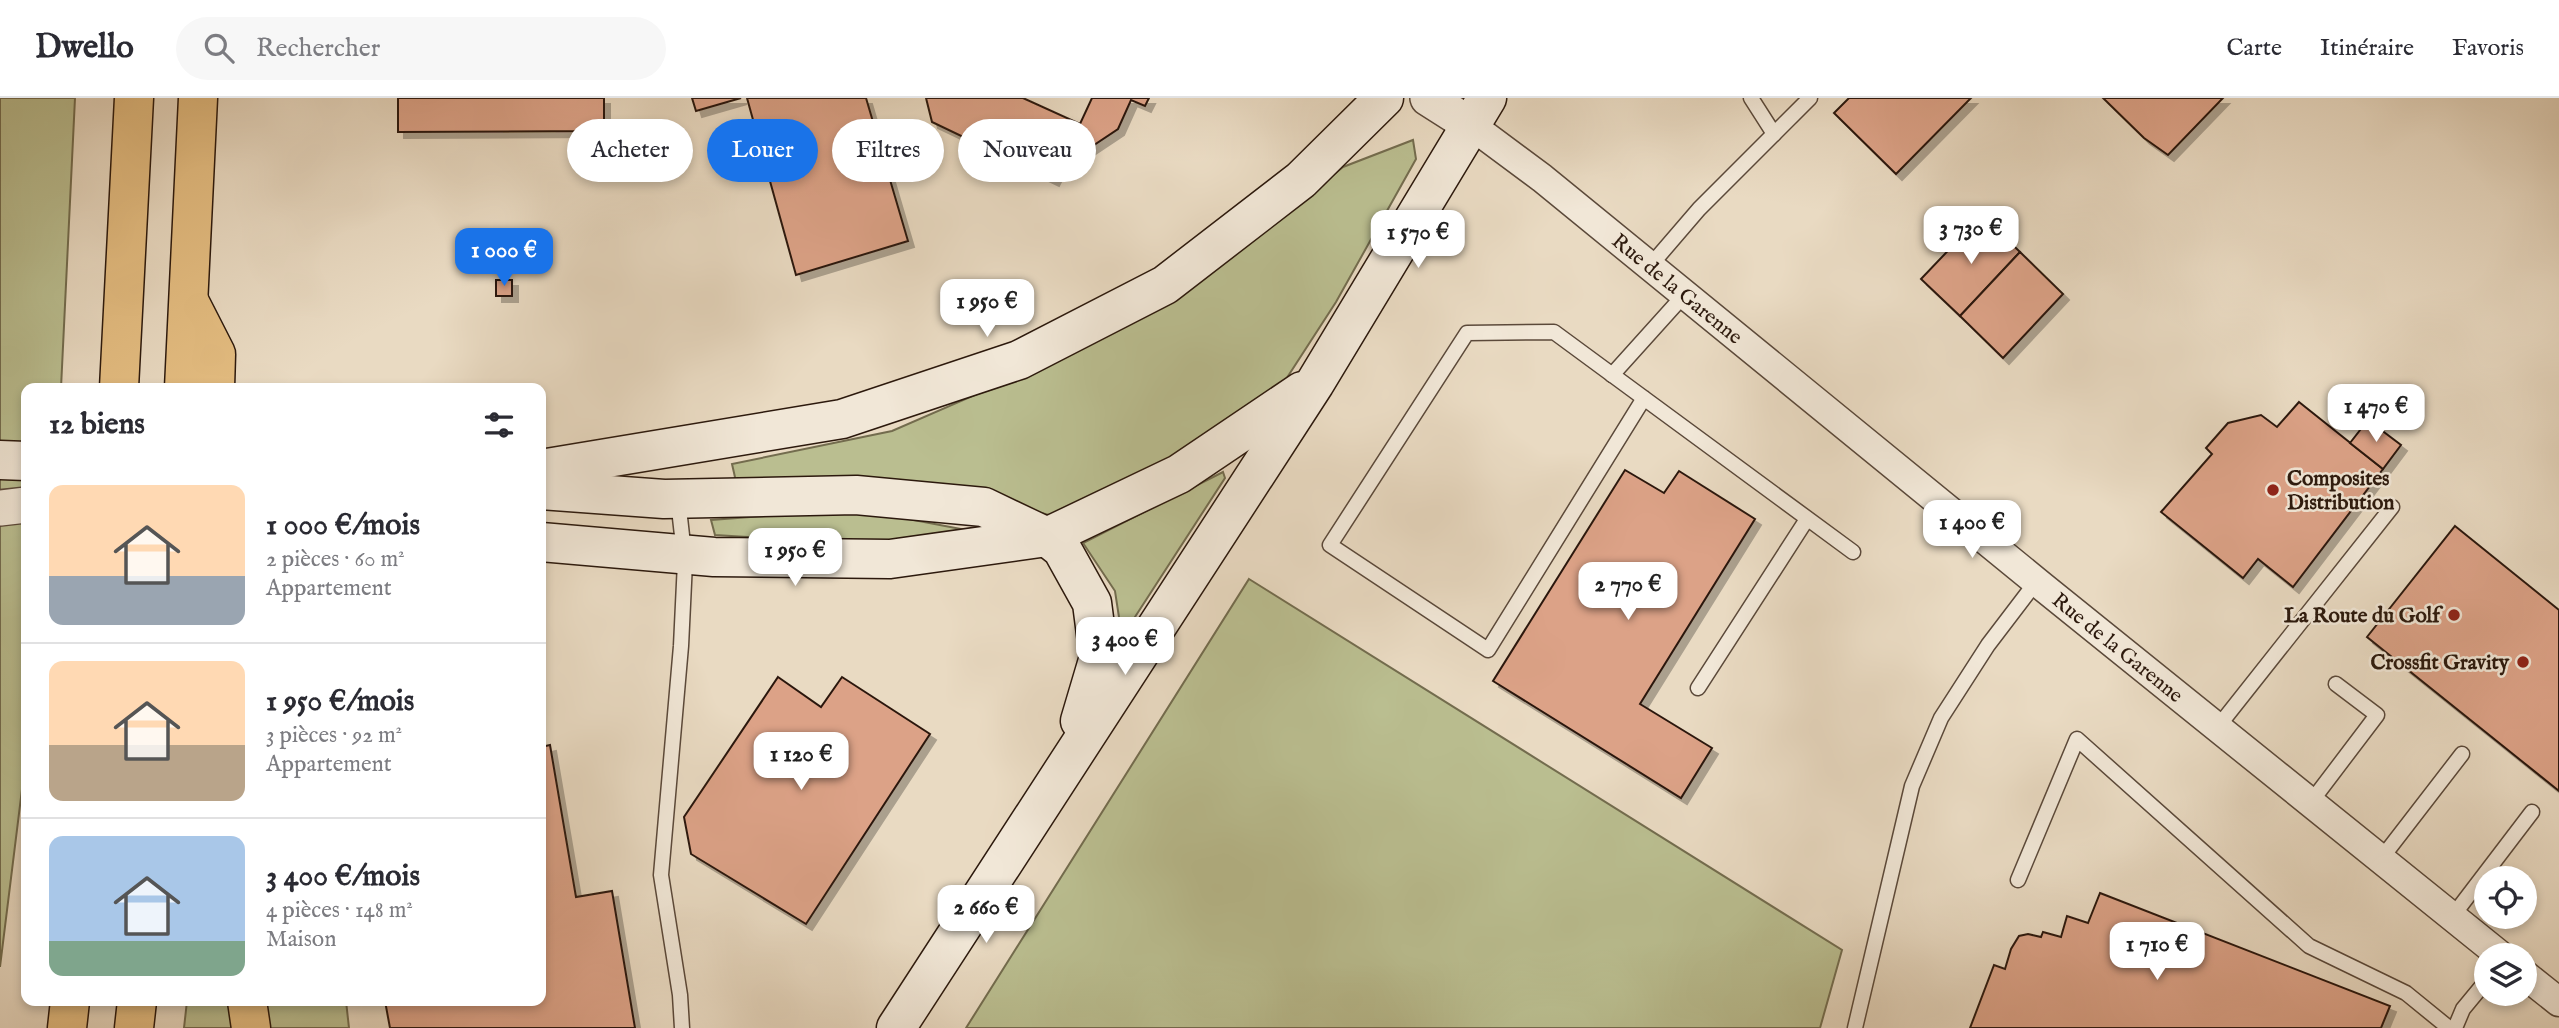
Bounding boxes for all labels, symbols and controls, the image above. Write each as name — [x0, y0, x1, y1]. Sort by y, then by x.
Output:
search box — [176, 17, 666, 80]
text: Dwello — [35, 27, 134, 69]
icon: search — [200, 29, 238, 67]
text: Rechercher — [256, 32, 380, 65]
text: Carte — [2226, 33, 2282, 64]
text: Itinéraire — [2320, 33, 2414, 64]
text: Favoris — [2452, 33, 2524, 64]
chip: Acheter — [567, 119, 693, 182]
chip: Louer — [707, 119, 818, 182]
chip: Filtres — [832, 119, 944, 182]
chip: Nouveau — [958, 119, 1096, 182]
pin: 3 730 € — [1906, 206, 2036, 266]
pin: 1 570 € — [1353, 211, 1483, 270]
text: 3 730 € — [1940, 214, 2002, 243]
text: 1 570 € — [1387, 218, 1449, 247]
pin: 1 000 € — [439, 228, 569, 288]
street label: Rue de la Garenne — [1606, 228, 1748, 351]
text: 1 000 € — [471, 236, 537, 265]
pin: 1 950 € — [922, 280, 1052, 339]
text: 1 950 € — [956, 287, 1018, 316]
pin: 1 470 € — [2311, 384, 2441, 444]
text: 1 470 € — [2344, 392, 2408, 421]
text: 12 biens — [49, 406, 145, 444]
icon: filters — [480, 406, 518, 444]
place label: Composites Distribution — [2287, 466, 2394, 517]
marker: Composites Distribution — [2265, 482, 2281, 498]
pin: 1 400 € — [1907, 500, 2037, 560]
text: 1 000 €/mois — [266, 507, 420, 545]
text: 1 400 € — [1939, 508, 2005, 537]
icon: home — [105, 513, 189, 597]
pin: 1 950 € — [730, 528, 860, 588]
text: 1 950 € — [764, 536, 826, 565]
text: 2 pièces · 60 m² — [266, 545, 405, 574]
pin: 2 770 € — [1563, 562, 1693, 622]
text: 2 770 € — [1594, 570, 1662, 599]
text: Appartement — [266, 574, 392, 603]
street label: Rue de la Garenne — [2046, 587, 2188, 710]
place label: La Route du Golf — [2284, 603, 2443, 630]
marker: La Route du Golf — [2446, 607, 2462, 623]
pin: 3 400 € — [1060, 618, 1190, 677]
text: 3 400 € — [1092, 625, 1158, 654]
place label: Crossfit Gravity — [2371, 650, 2510, 677]
marker: Crossfit Gravity — [2515, 654, 2531, 670]
text: 1 950 €/mois — [266, 683, 414, 721]
icon: home — [105, 689, 189, 773]
text: 3 pièces · 92 m² — [266, 721, 402, 750]
pin: 1 120 € — [736, 732, 866, 792]
text: 1 120 € — [770, 740, 832, 769]
text: Appartement — [266, 750, 392, 779]
text: 3 400 €/mois — [266, 858, 420, 896]
icon: home — [105, 864, 189, 948]
map controls — [2474, 866, 2537, 1006]
button: locate — [2474, 866, 2537, 929]
pin: 2 660 € — [921, 886, 1051, 945]
text: 2 660 € — [953, 893, 1019, 922]
text: 4 pièces · 148 m² — [266, 896, 413, 925]
pin: 1 710 € — [2092, 922, 2222, 982]
text: Maison — [266, 925, 336, 954]
text: 1 710 € — [2126, 930, 2188, 959]
button: layers — [2474, 943, 2537, 1006]

